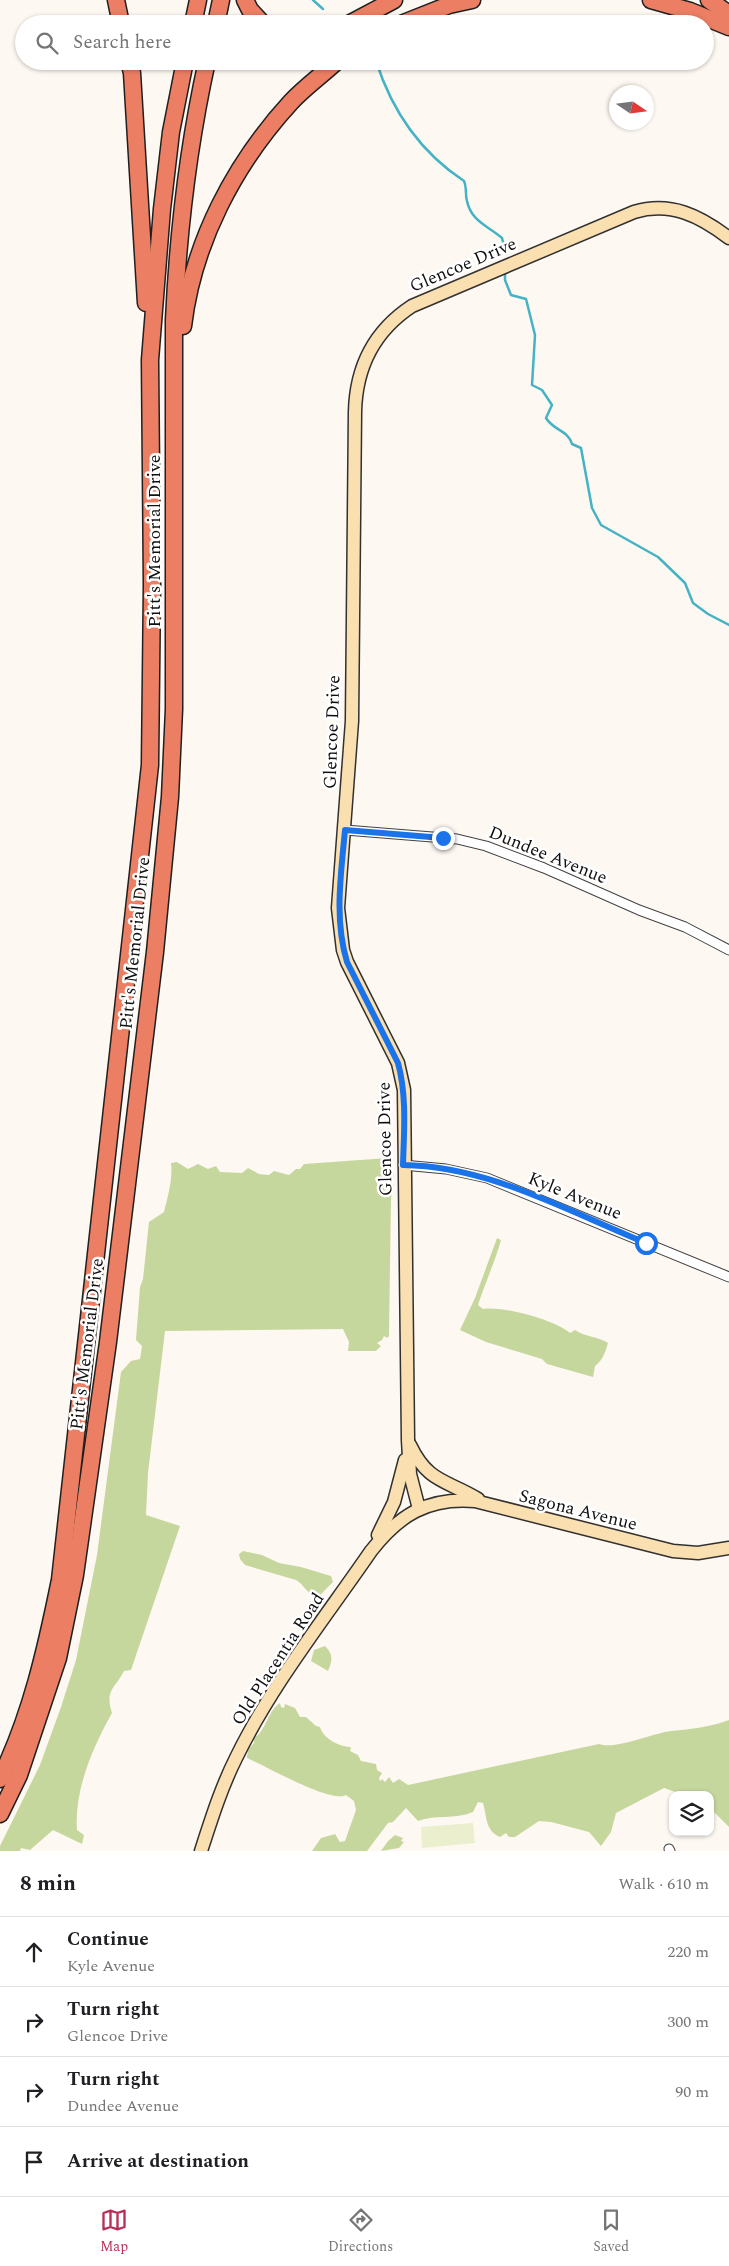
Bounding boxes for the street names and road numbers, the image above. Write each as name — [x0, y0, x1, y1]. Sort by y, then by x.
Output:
street label: Glencoe Drive — [405, 230, 521, 300]
street label: Pitt's Memorial Drive — [141, 454, 168, 628]
street label: Glencoe Drive — [317, 675, 347, 789]
street label: Dundee Avenue — [485, 819, 611, 891]
street label: Pitt's Memorial Drive — [113, 855, 157, 1031]
street label: Glencoe Drive — [371, 1082, 399, 1196]
street label: Kyle Avenue — [524, 1165, 626, 1227]
street label: Pitt's Memorial Drive — [63, 1256, 111, 1432]
street label: Sagona Avenue — [516, 1482, 640, 1538]
street label: Old Placentia Road — [225, 1587, 331, 1731]

